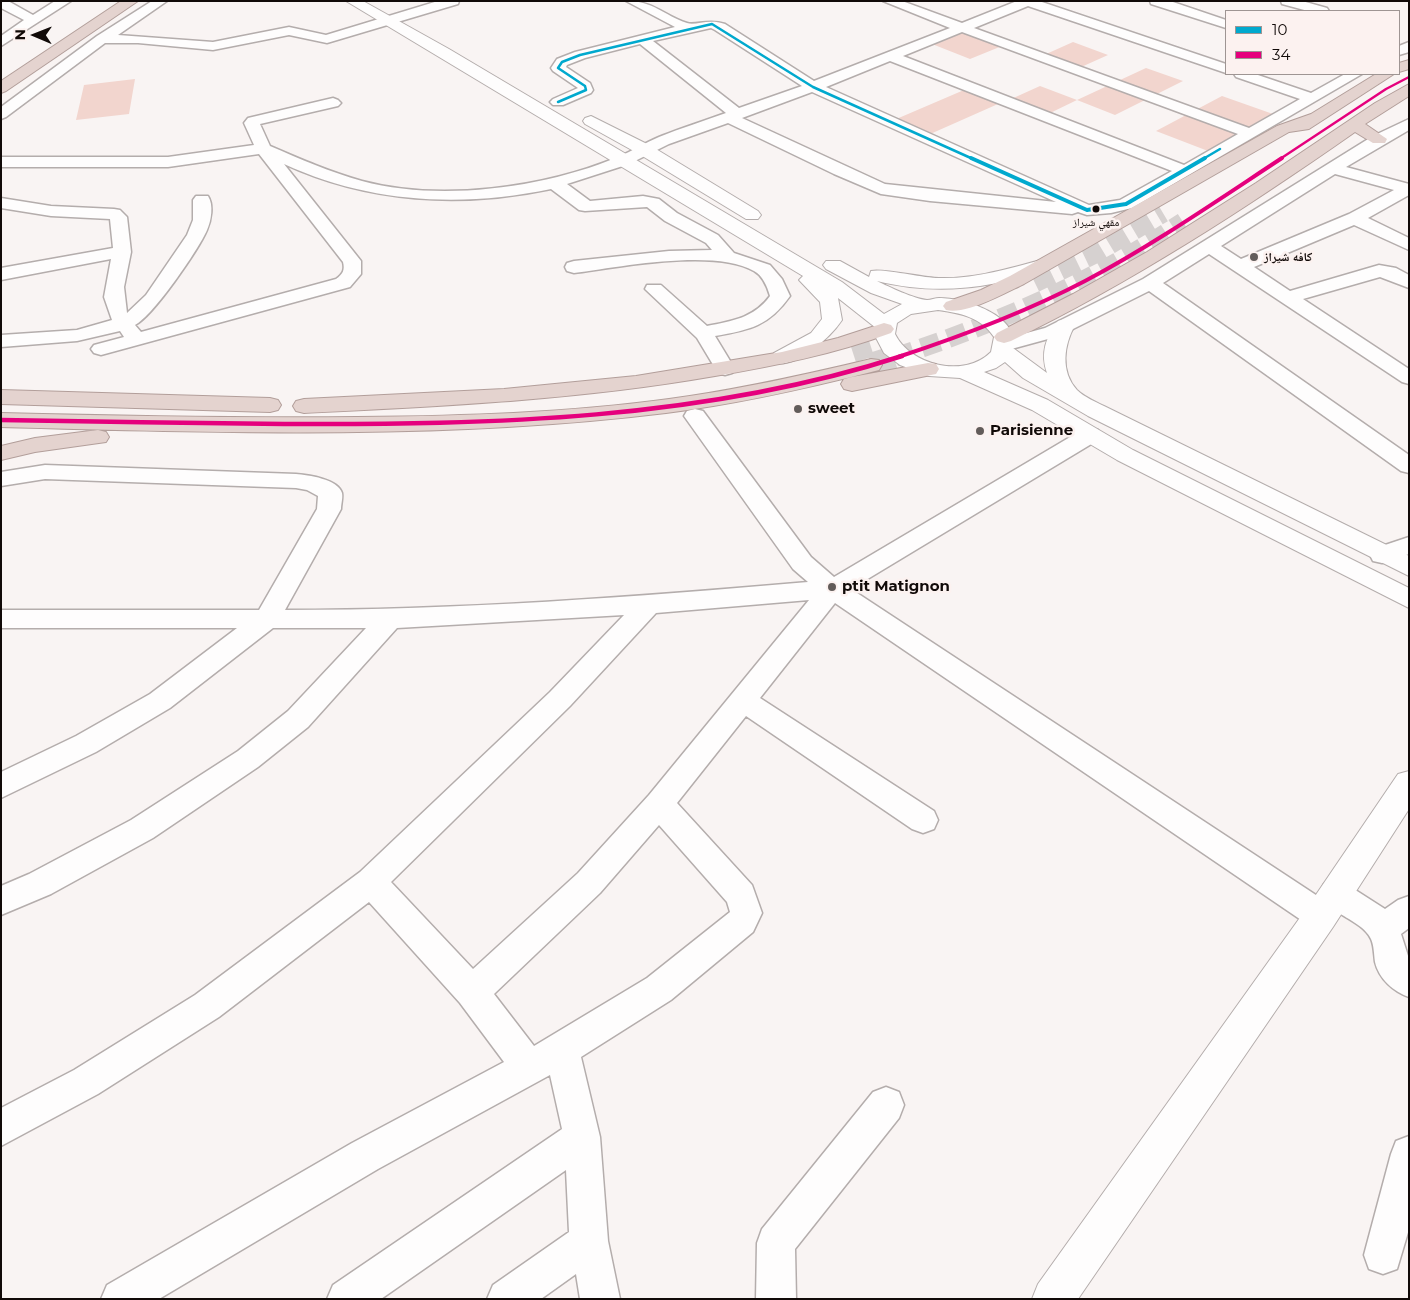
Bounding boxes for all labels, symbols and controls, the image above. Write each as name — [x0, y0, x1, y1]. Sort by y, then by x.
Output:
north arrow — [10, 10, 60, 60]
legend — [1225, 10, 1400, 75]
text: 10 — [1272, 20, 1287, 39]
text: N — [11, 29, 29, 41]
text: 34 — [1272, 45, 1290, 64]
marker: مقهي شيراز — [1091, 204, 1101, 214]
place label: مقهي شيراز — [1073, 216, 1119, 230]
place label: کافه شيراز — [1264, 250, 1312, 264]
marker: کافه شيراز — [1248, 251, 1260, 263]
place label: sweet — [808, 400, 855, 418]
marker: sweet — [792, 403, 804, 415]
place label: Parisienne — [990, 422, 1073, 440]
marker: Parisienne — [974, 425, 986, 437]
place label: ptit Matignon — [842, 578, 950, 596]
marker: ptit Matignon — [826, 581, 838, 593]

